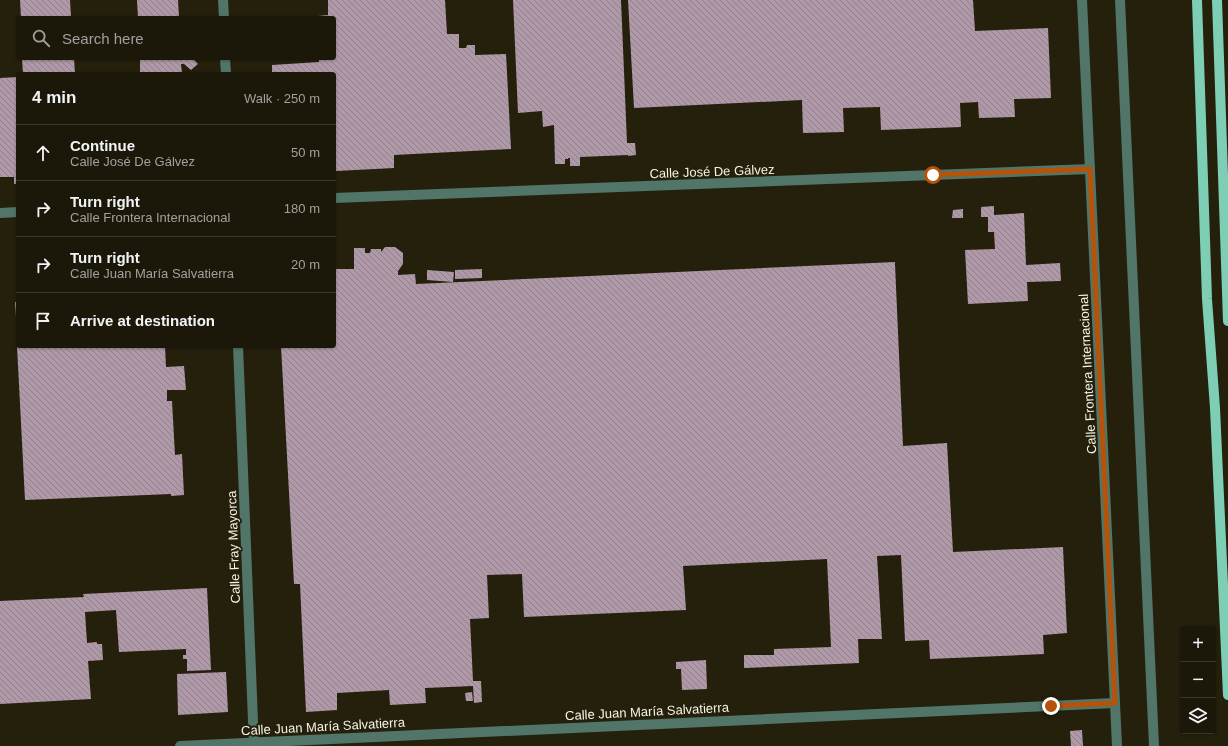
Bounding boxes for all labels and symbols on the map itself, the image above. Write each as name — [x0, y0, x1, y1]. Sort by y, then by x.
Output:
street label: Calle José De Gálvez — [649, 162, 775, 181]
route start — [924, 166, 942, 184]
street label: Calle Frontera Internacional — [1076, 293, 1099, 454]
street label: Calle Fray Mayorca — [224, 490, 243, 604]
route end — [1042, 697, 1060, 715]
street label: Calle Juan María Salvatierra — [565, 700, 730, 723]
street label: Calle Juan María Salvatierra — [241, 715, 406, 738]

